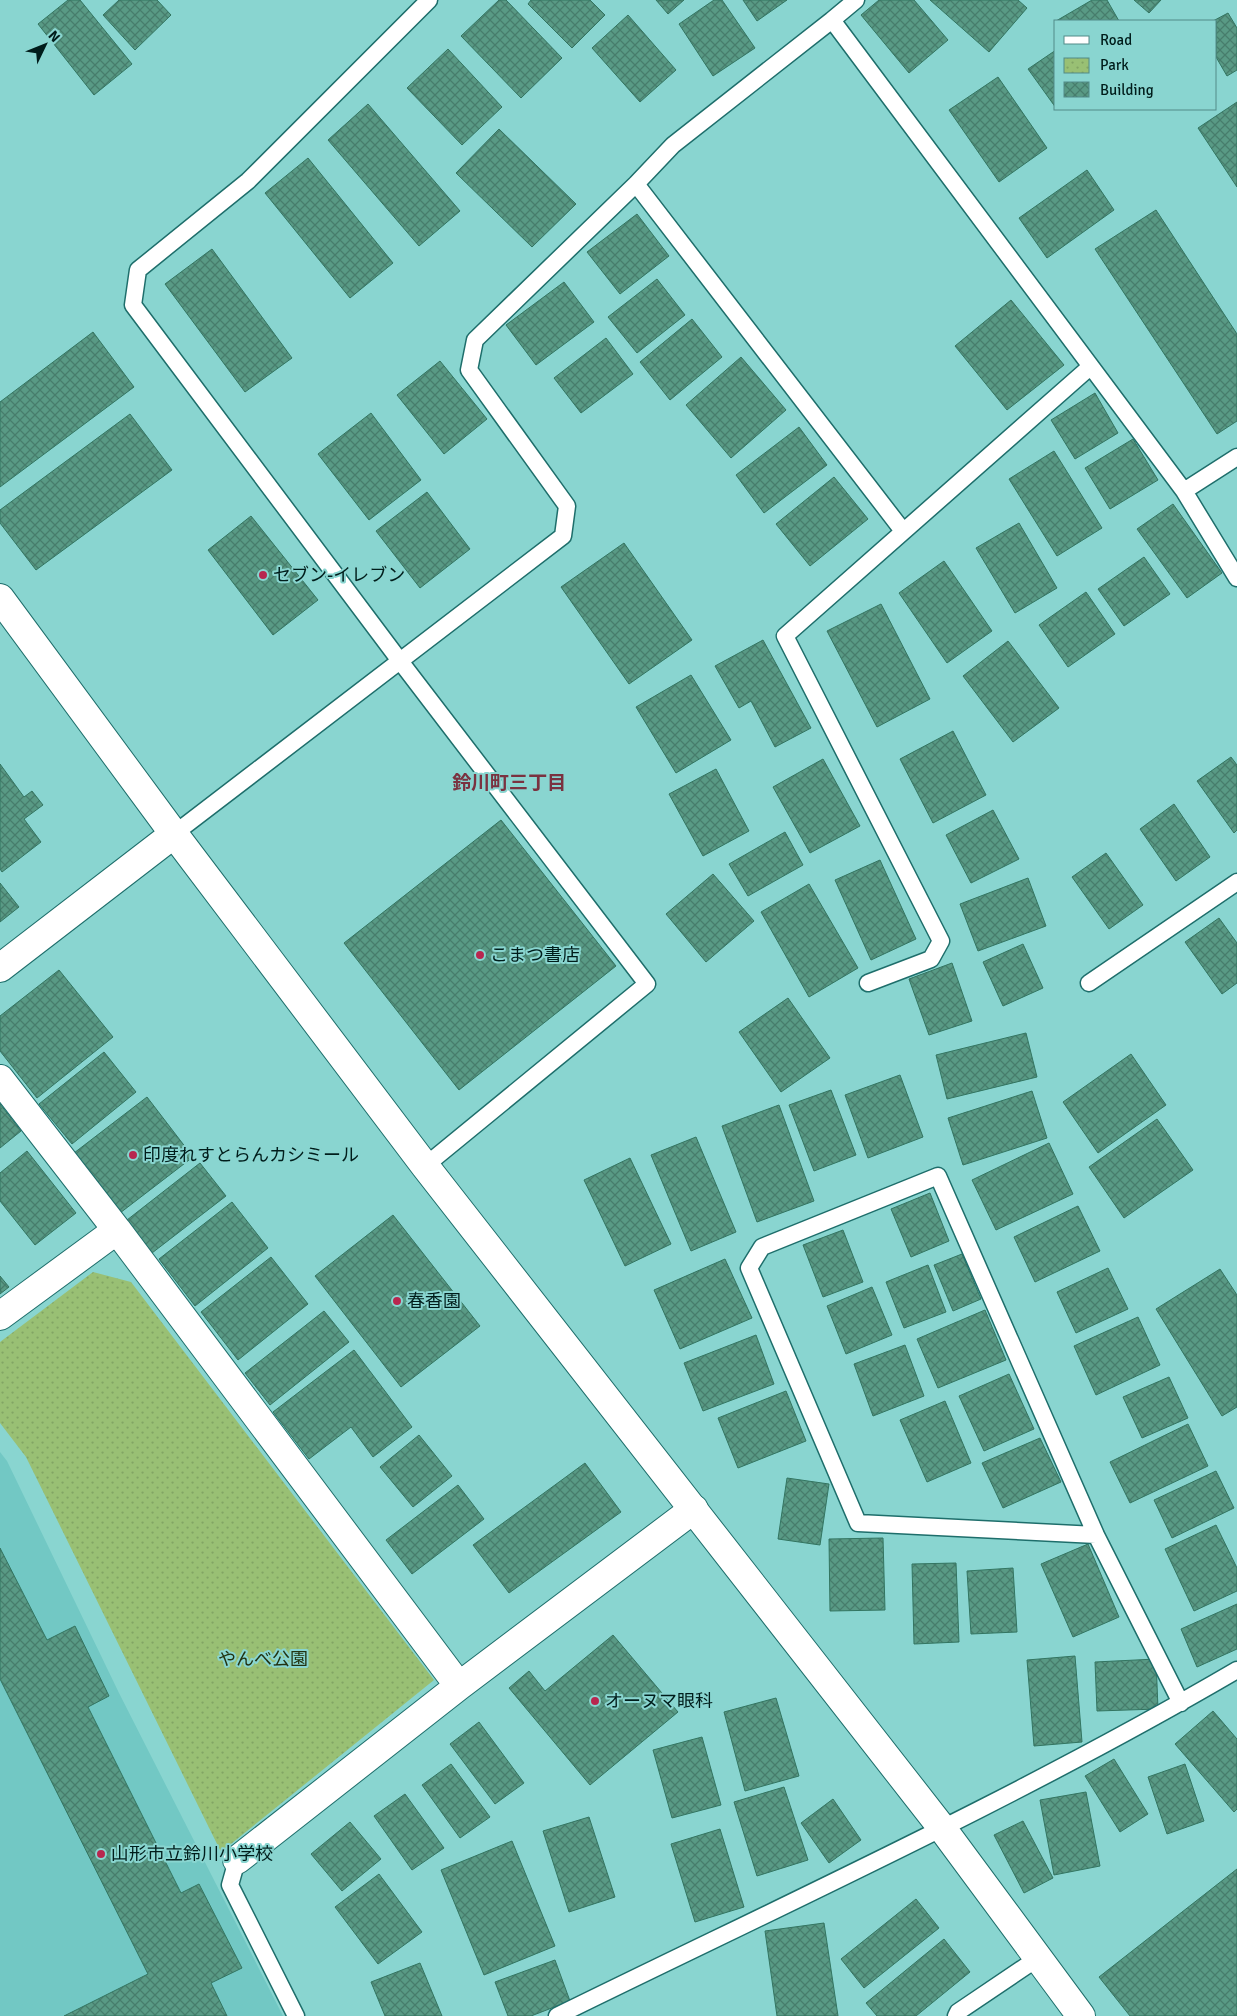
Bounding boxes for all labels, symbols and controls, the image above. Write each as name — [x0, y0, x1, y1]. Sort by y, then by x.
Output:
north arrow — [20, 20, 70, 70]
legend — [1054, 20, 1217, 110]
text: N — [45, 27, 64, 46]
text: Road — [1100, 31, 1132, 49]
text: Park — [1100, 56, 1129, 74]
text: Building — [1100, 81, 1154, 99]
place label: セブン-イレブン — [273, 564, 405, 586]
marker: セブン-イレブン — [257, 569, 269, 581]
district label: 鈴川町三丁目 — [452, 771, 566, 795]
place label: こまつ書店 — [490, 944, 580, 966]
marker: こまつ書店 — [474, 949, 486, 961]
place label: 印度れすとらんカシミール — [143, 1144, 359, 1166]
marker: 印度れすとらんカシミール — [127, 1149, 139, 1161]
place label: 春香園 — [407, 1290, 461, 1312]
marker: 春香園 — [391, 1295, 403, 1307]
park label: やんべ公園 — [218, 1648, 308, 1670]
place label: オーヌマ眼科 — [605, 1690, 713, 1712]
marker: オーヌマ眼科 — [589, 1695, 601, 1707]
place label: 山形市立鈴川小学校 — [111, 1843, 273, 1865]
marker: 山形市立鈴川小学校 — [95, 1848, 107, 1860]

